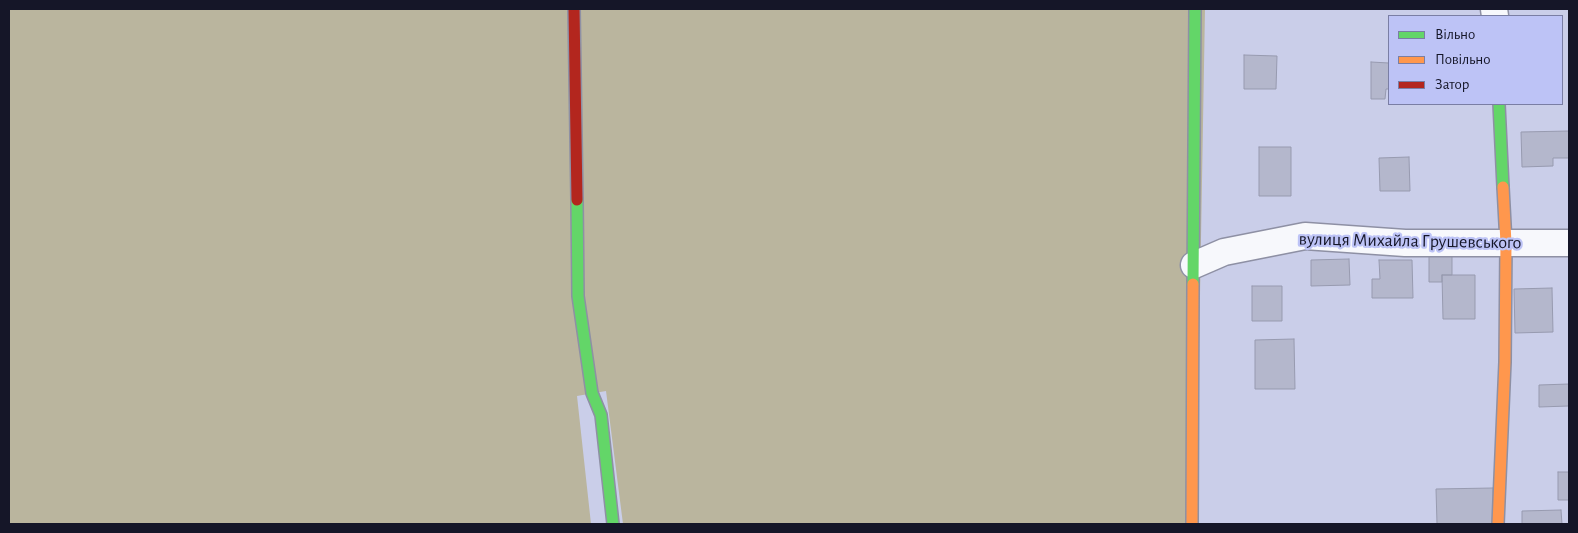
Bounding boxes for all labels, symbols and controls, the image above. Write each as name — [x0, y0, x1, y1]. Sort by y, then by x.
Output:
legend — [1388, 15, 1563, 105]
text: Вільно — [1435, 27, 1475, 42]
text: Повільно — [1435, 52, 1491, 67]
text: Затор — [1435, 77, 1469, 92]
street label: вулиця Михайла Грушевського — [1298, 228, 1522, 254]

